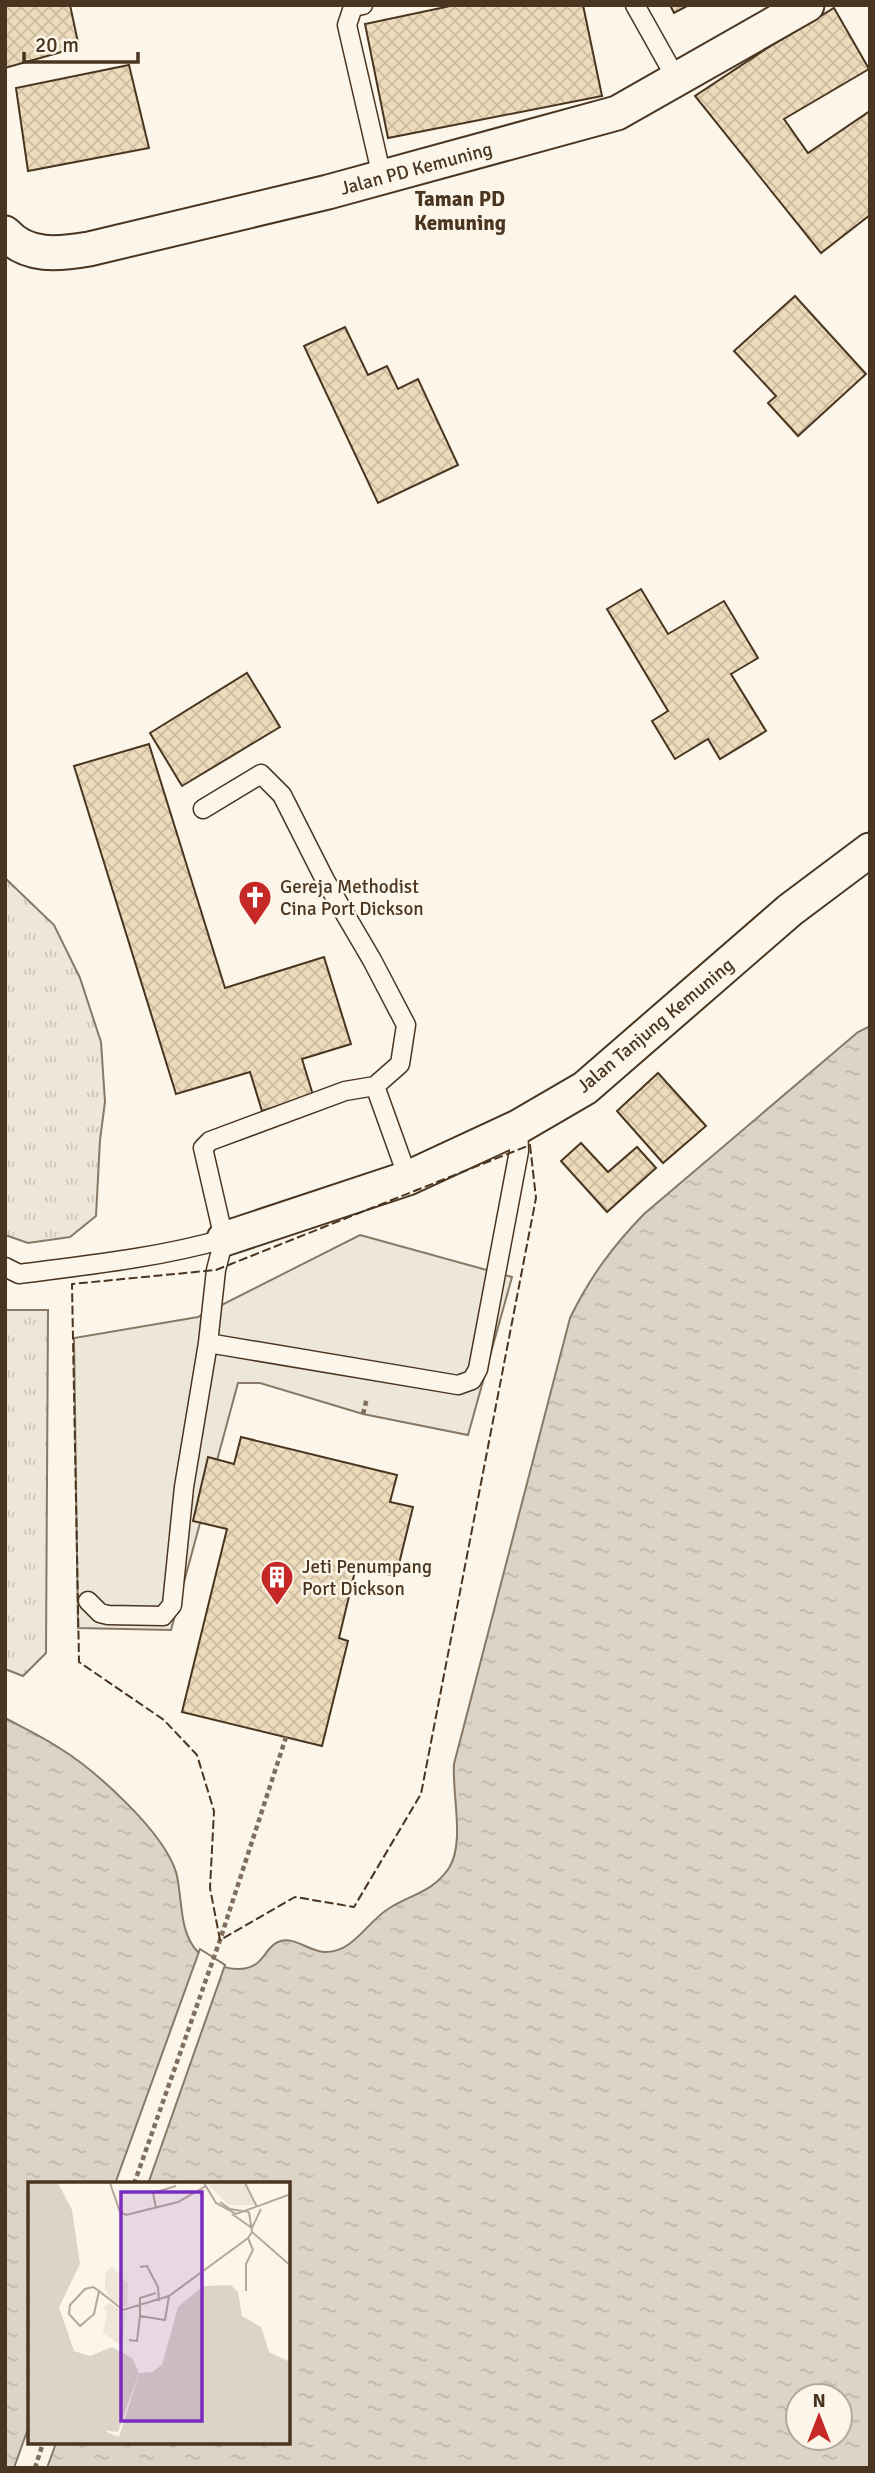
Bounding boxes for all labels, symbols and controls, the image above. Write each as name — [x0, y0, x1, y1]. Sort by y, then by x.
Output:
scale bar — [24, 21, 138, 65]
text: 20 m — [35, 32, 79, 58]
street label: Jalan PD Kemuning — [337, 137, 495, 201]
district label: Taman PD Kemuning — [414, 186, 506, 236]
place label: Gereja Methodist Cina Port Dickson — [280, 875, 424, 921]
church icon: Gereja Methodist Cina Port Dickson — [236, 878, 274, 927]
street label: Jalan Tanjung Kemuning — [572, 953, 739, 1098]
place label: Jeti Penumpang Port Dickson — [302, 1555, 432, 1601]
building icon: Jeti Penumpang Port Dickson — [258, 1558, 296, 1607]
inset map — [28, 2182, 290, 2445]
north arrow — [784, 2382, 854, 2452]
text: N — [812, 2389, 826, 2413]

